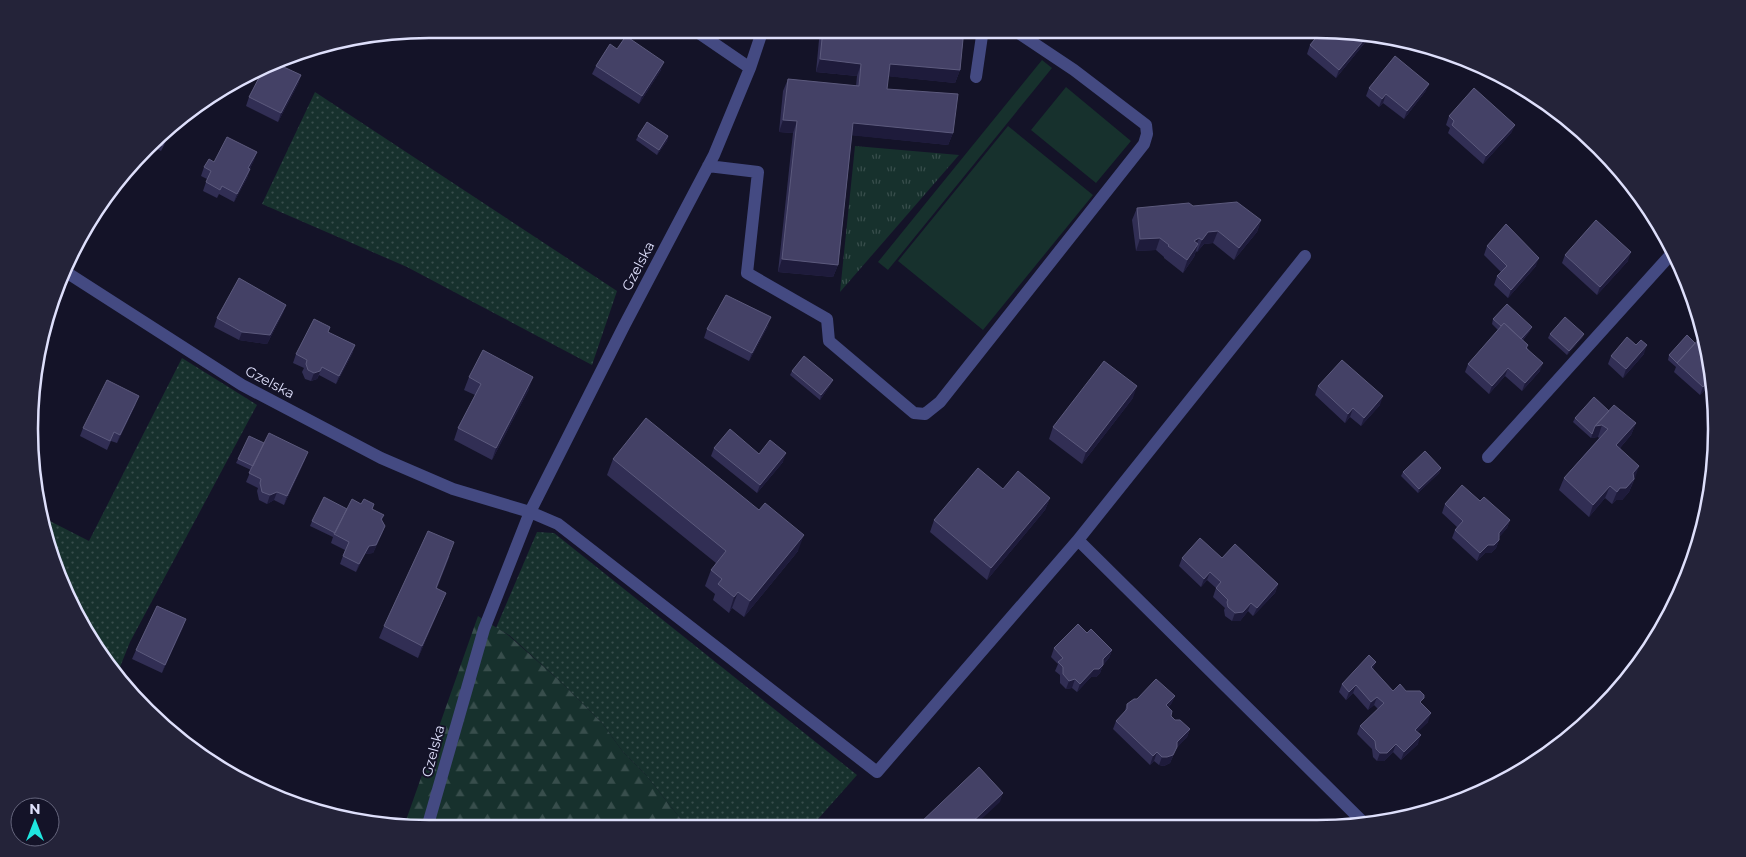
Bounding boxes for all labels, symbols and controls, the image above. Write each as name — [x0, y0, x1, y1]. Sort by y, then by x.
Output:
street label: Gzelska — [618, 238, 658, 294]
street label: Gzelska — [242, 362, 298, 402]
street label: Gzelska — [417, 723, 449, 779]
north arrow — [10, 797, 60, 847]
text: N — [29, 800, 41, 818]

